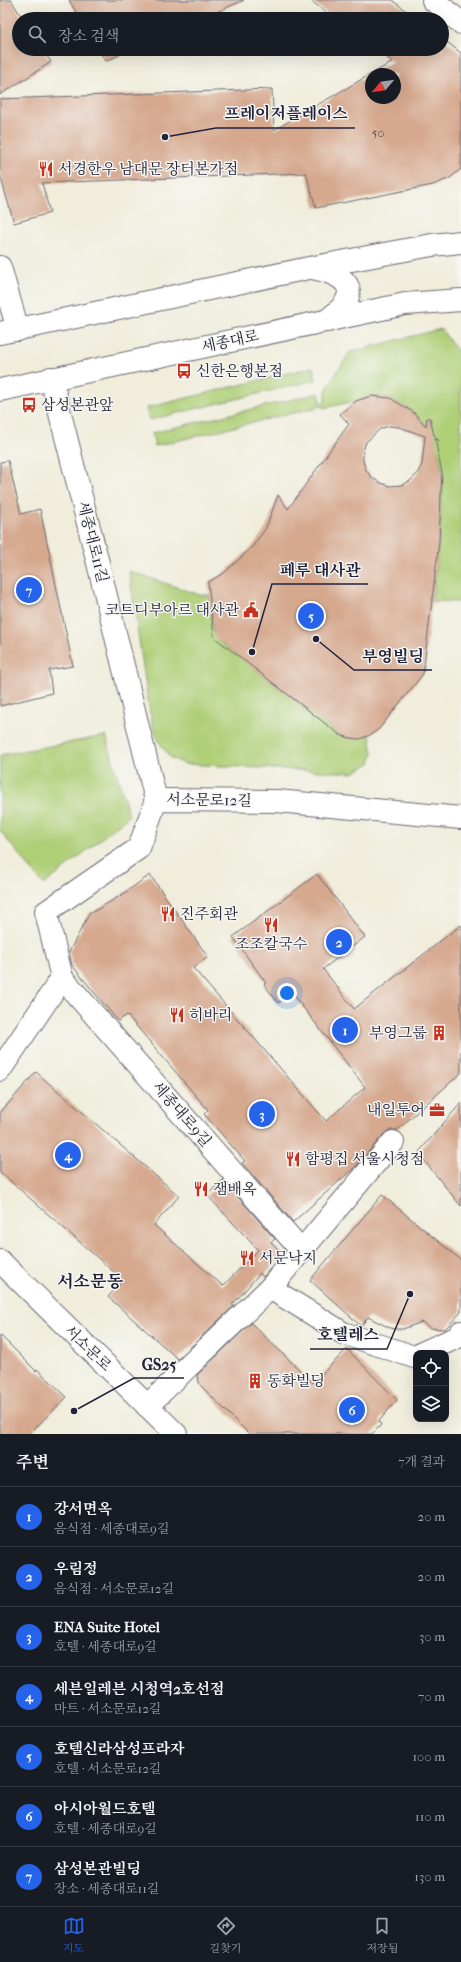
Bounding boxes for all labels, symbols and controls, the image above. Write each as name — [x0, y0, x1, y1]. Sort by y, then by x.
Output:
search box — [12, 12, 449, 56]
icon: search — [26, 23, 48, 45]
text: 장소 검색 — [58, 27, 119, 45]
north arrow — [365, 68, 401, 104]
callout: 프레이저플레이스 — [216, 100, 355, 128]
text: 프레이저플레이스 — [224, 104, 348, 123]
house number: 50 — [372, 125, 384, 140]
restaurant icon: 서경한우 남대문 장터본가점 — [37, 160, 55, 178]
place label: 서경한우 남대문 장터본가점 — [58, 160, 238, 178]
street label: 세종대로 — [200, 326, 261, 356]
bus stop icon: 신한은행본점 — [175, 362, 193, 380]
place label: 신한은행본점 — [196, 362, 283, 380]
bus stop icon: 삼성본관앞 — [20, 396, 38, 414]
place label: 삼성본관앞 — [41, 396, 114, 414]
street label: 세종대로11길 — [74, 499, 112, 585]
callout: 페루 대사관 — [272, 556, 368, 584]
text: 페루 대사관 — [280, 561, 361, 580]
pin: 7 — [16, 575, 42, 605]
place label: 코트디부아르 대사관 — [105, 601, 239, 619]
public building icon: 코트디부아르 대사관 — [242, 601, 260, 619]
pin: 5 — [298, 601, 324, 631]
callout: 부영빌딩 — [354, 642, 432, 670]
text: 부영빌딩 — [362, 647, 424, 666]
street label: 서소문로12길 — [166, 790, 252, 810]
restaurant icon: 진주회관 — [159, 905, 177, 923]
place label: 진주회관 — [180, 905, 238, 923]
restaurant icon: 조조칼국수 — [262, 916, 280, 934]
pin: 2 — [326, 927, 352, 957]
place label: 조조칼국수 — [235, 935, 308, 953]
your location — [277, 983, 297, 1003]
restaurant icon: 히바리 — [168, 1006, 186, 1024]
place label: 히바리 — [189, 1006, 232, 1024]
pin: 1 — [332, 1015, 358, 1045]
place label: 부영그룹 — [369, 1024, 428, 1042]
building icon: 부영그룹 — [430, 1024, 448, 1042]
street label: 세종대로9길 — [149, 1078, 215, 1150]
pin: 3 — [249, 1099, 275, 1129]
place label: 내일투어 — [367, 1101, 425, 1119]
office icon: 내일투어 — [428, 1101, 446, 1119]
pin: 4 — [55, 1140, 81, 1170]
restaurant icon: 함평집 서울시청점 — [284, 1150, 302, 1168]
place label: 함평집 서울시청점 — [305, 1150, 424, 1168]
restaurant icon: 잼배옥 — [192, 1180, 210, 1198]
place label: 잼배옥 — [213, 1180, 257, 1198]
restaurant icon: 서문낙지 — [238, 1249, 256, 1267]
place label: 서문낙지 — [259, 1249, 317, 1267]
district label: 서소문동 — [57, 1271, 123, 1291]
street label: 서소문로 — [61, 1321, 115, 1375]
callout: 호텔레스 — [310, 1321, 387, 1349]
text: 호텔레스 — [317, 1325, 379, 1344]
callout: GS25 — [134, 1350, 184, 1378]
map controls — [413, 1350, 449, 1422]
button: locate — [413, 1350, 449, 1386]
text: GS25 — [142, 1355, 176, 1374]
building icon: 동화빌딩 — [246, 1372, 264, 1390]
place label: 동화빌딩 — [267, 1372, 325, 1390]
button: layers — [413, 1386, 449, 1422]
pin: 6 — [339, 1395, 365, 1425]
text: 주변 — [16, 1452, 49, 1472]
text: 7개 결과 — [398, 1454, 445, 1469]
text: 강서면옥 — [54, 1500, 112, 1518]
text: 1 — [27, 1509, 31, 1524]
text: 20 m — [418, 1509, 445, 1524]
text: 음식점 · 세종대로9길 — [54, 1521, 169, 1536]
text: 우림정 — [54, 1560, 97, 1578]
text: 2 — [26, 1569, 32, 1584]
text: 20 m — [418, 1569, 445, 1584]
text: 음식점 · 서소문로12길 — [54, 1581, 174, 1596]
text: ENA Suite Hotel — [54, 1618, 160, 1636]
text: 3 — [26, 1629, 32, 1644]
text: 30 m — [419, 1629, 445, 1644]
text: 호텔 · 세종대로9길 — [54, 1639, 157, 1654]
text: 세븐일레븐 시청역2호선점 — [54, 1680, 224, 1698]
text: 4 — [25, 1689, 33, 1704]
text: 70 m — [418, 1689, 445, 1704]
text: 마트 · 서소문로12길 — [54, 1701, 161, 1716]
text: 호텔신라삼성프라자 — [54, 1740, 184, 1758]
text: 5 — [26, 1749, 32, 1764]
text: 100 m — [412, 1749, 445, 1764]
text: 호텔 · 서소문로12길 — [54, 1761, 161, 1776]
text: 아시아월드호텔 — [54, 1800, 155, 1818]
text: 6 — [25, 1809, 33, 1824]
text: 110 m — [415, 1809, 445, 1824]
text: 호텔 · 세종대로9길 — [54, 1821, 157, 1836]
text: 삼성본관빌딩 — [54, 1860, 141, 1878]
text: 7 — [26, 1869, 32, 1884]
text: 130 m — [414, 1869, 445, 1884]
text: 장소 · 세종대로11길 — [54, 1881, 159, 1896]
tab: 지도 — [63, 1915, 85, 1955]
tab: 길찾기 — [210, 1915, 241, 1955]
tab: 저장됨 — [367, 1915, 398, 1955]

